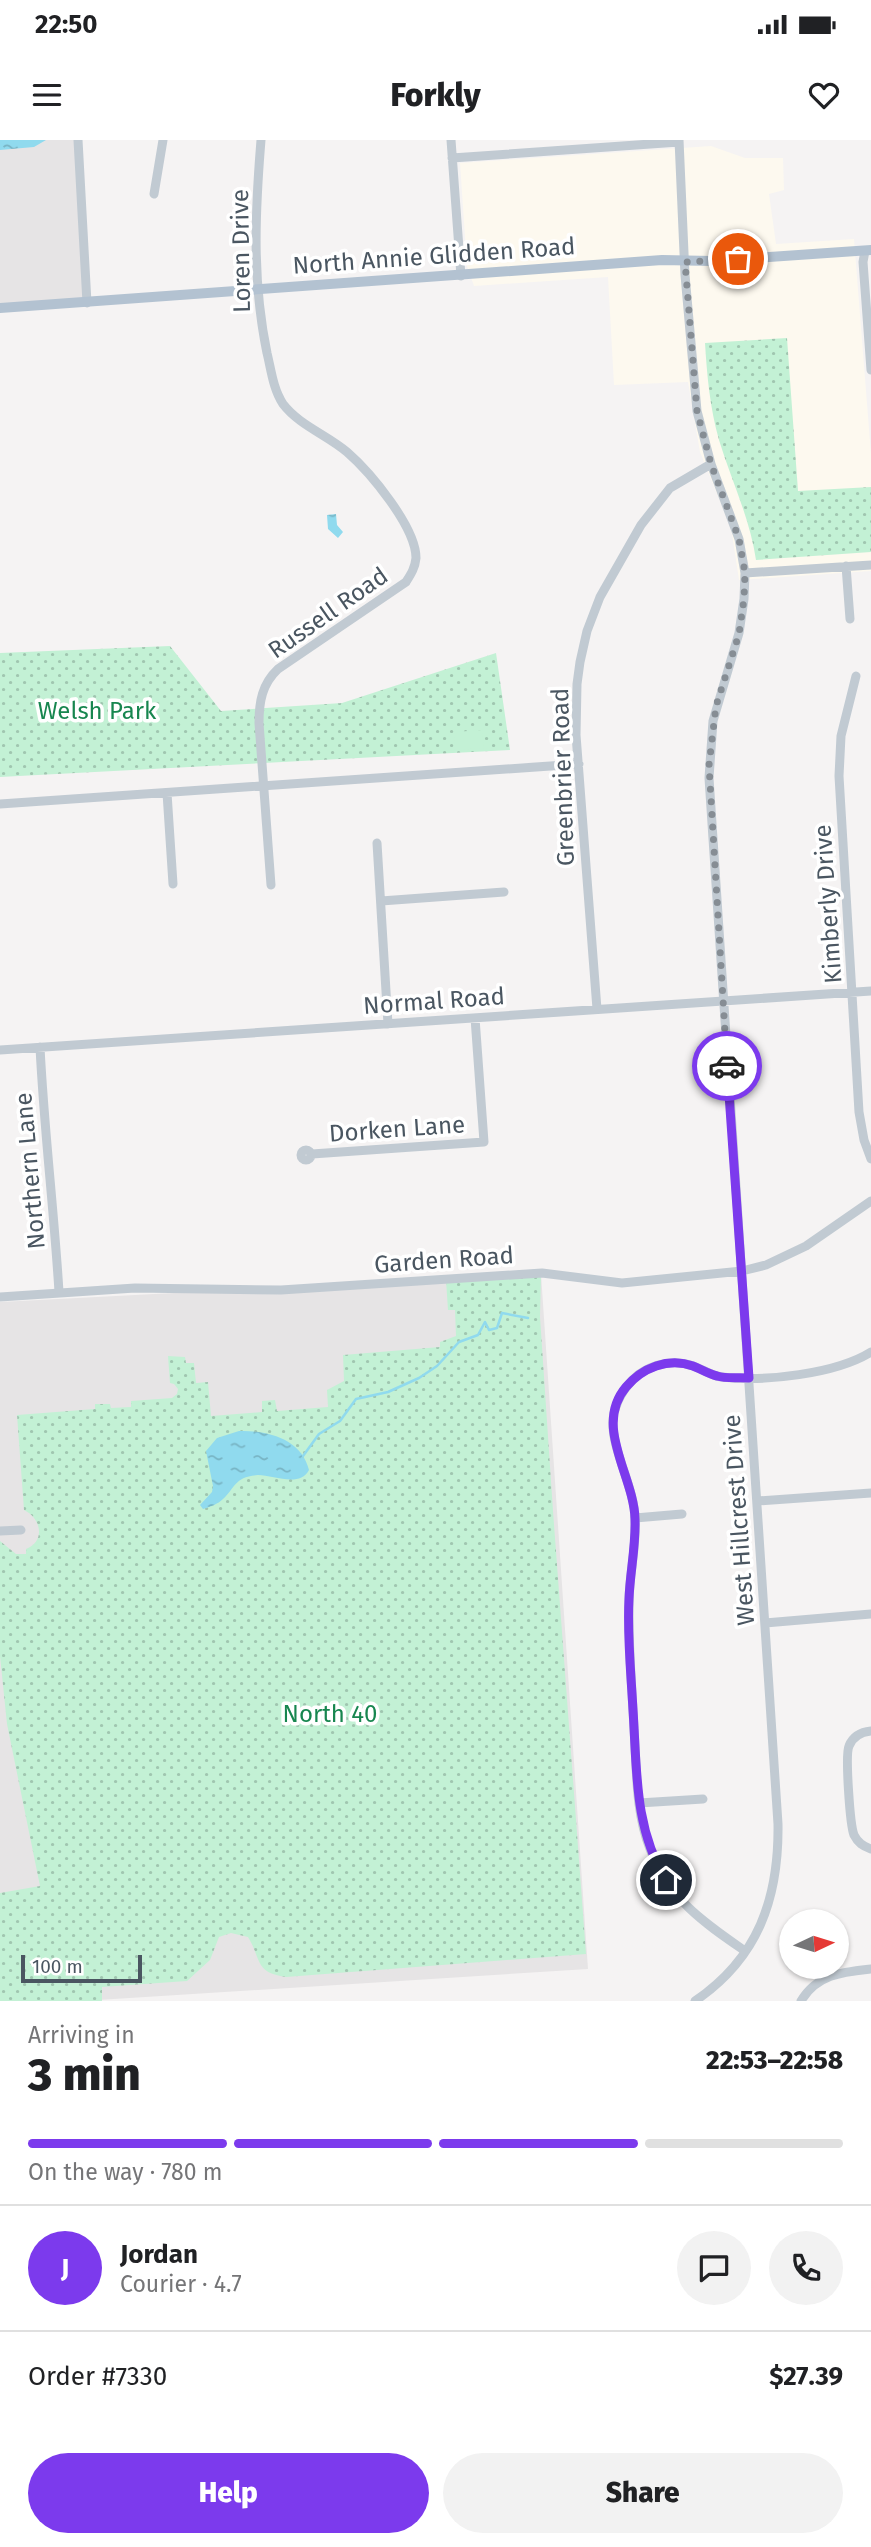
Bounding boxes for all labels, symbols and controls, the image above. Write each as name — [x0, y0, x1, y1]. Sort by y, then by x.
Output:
text: 22:50 — [35, 9, 97, 40]
icon: menu — [28, 76, 66, 114]
text: Forkly — [390, 76, 481, 114]
icon: heart — [805, 76, 843, 114]
street label: Loren Drive — [226, 189, 256, 313]
pin — [708, 229, 768, 289]
street label: North Annie Glidden Road — [292, 232, 576, 280]
icon: bag — [719, 240, 757, 278]
street label: Russell Road — [263, 562, 393, 664]
street label: Greenbrier Road — [546, 687, 580, 867]
park label: Welsh Park — [38, 697, 157, 725]
street label: Kimberly Drive — [808, 824, 848, 984]
street label: Normal Road — [362, 982, 506, 1020]
courier — [692, 1031, 762, 1101]
icon: car — [708, 1047, 746, 1085]
street label: Northern Lane — [9, 1092, 51, 1250]
street label: Dorken Lane — [328, 1110, 466, 1148]
street label: Garden Road — [373, 1241, 515, 1279]
street label: West Hillcrest Drive — [718, 1414, 760, 1626]
park label: North 40 — [283, 1700, 377, 1728]
pin — [636, 1850, 696, 1910]
icon: home — [647, 1861, 685, 1899]
north arrow — [779, 1909, 849, 1979]
map controls — [779, 1909, 849, 1979]
scale bar — [21, 1952, 142, 1984]
text: 100 m — [32, 1955, 83, 1978]
text: Arriving in — [28, 2021, 135, 2049]
text: 22:53–22:58 — [706, 2045, 843, 2076]
text: 3 min — [28, 2047, 141, 2102]
text: On the way · 780 m — [28, 2158, 222, 2186]
button: chat — [677, 2231, 751, 2305]
button: phone — [769, 2231, 843, 2305]
text: Jordan — [120, 2239, 198, 2270]
text: J — [61, 2253, 69, 2284]
text: Courier · 4.7 — [120, 2270, 242, 2298]
text: Order #7330 — [28, 2361, 167, 2392]
text: $27.39 — [769, 2361, 843, 2392]
button: Help — [28, 2453, 429, 2533]
button: Share — [443, 2453, 843, 2533]

